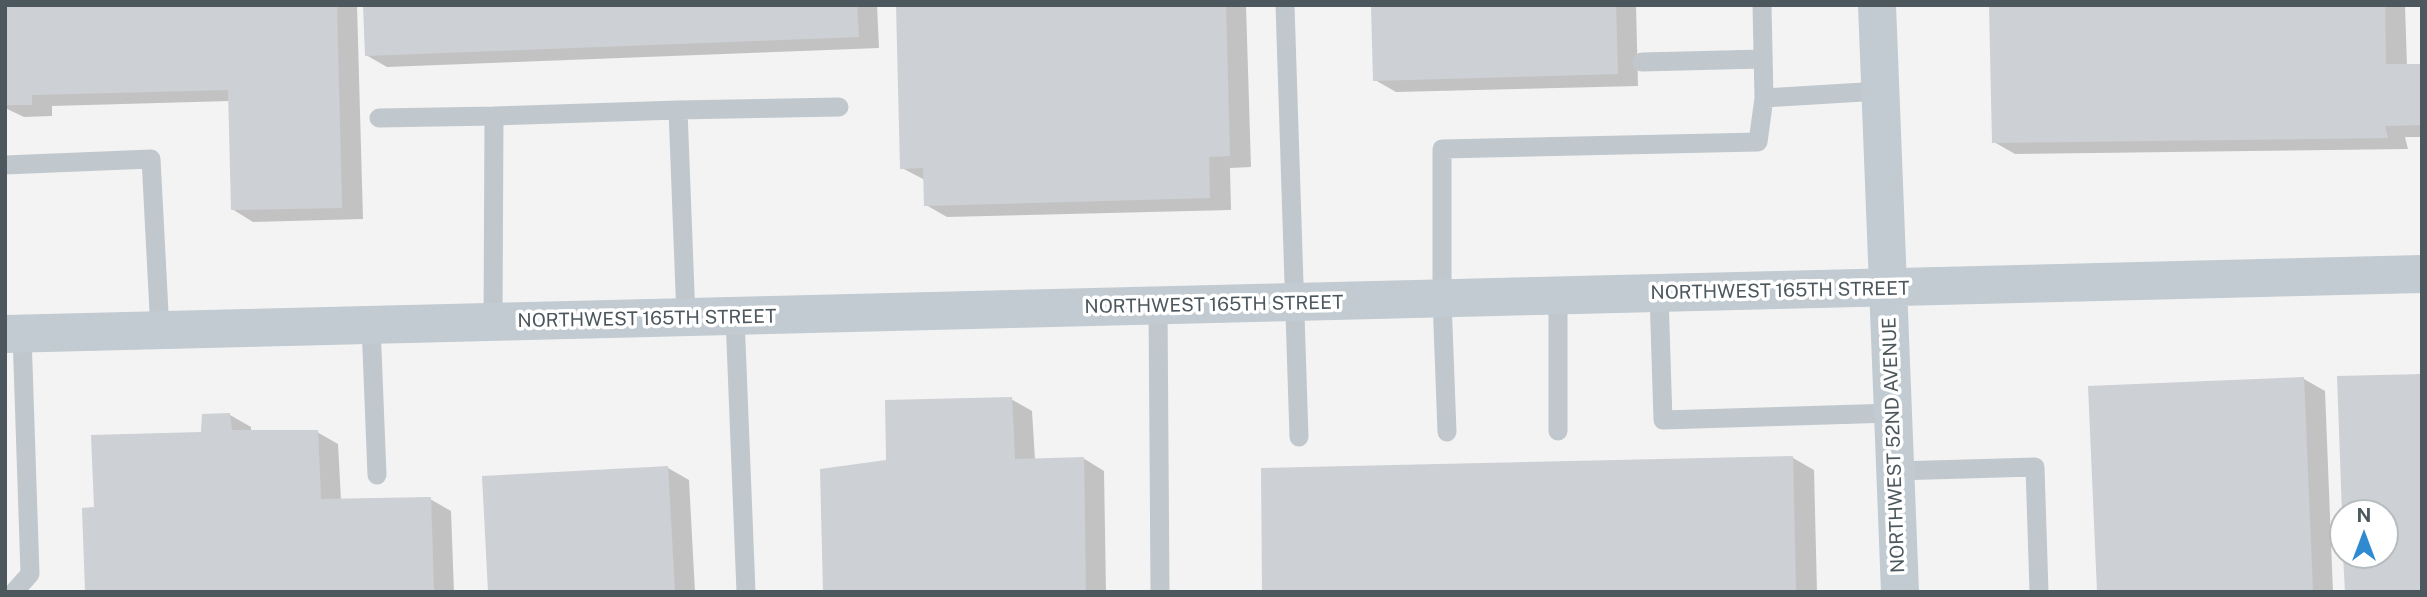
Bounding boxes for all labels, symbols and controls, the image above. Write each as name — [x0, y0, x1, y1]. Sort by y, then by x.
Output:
street label: NORTHWEST 165TH STREET — [1650, 277, 1910, 305]
street label: NORTHWEST 165TH STREET — [1084, 291, 1344, 319]
street label: NORTHWEST 165TH STREET — [517, 305, 777, 333]
street label: NORTHWEST 52ND AVENUE — [1878, 317, 1910, 573]
north arrow — [2329, 499, 2399, 569]
text: N — [2357, 504, 2371, 526]

